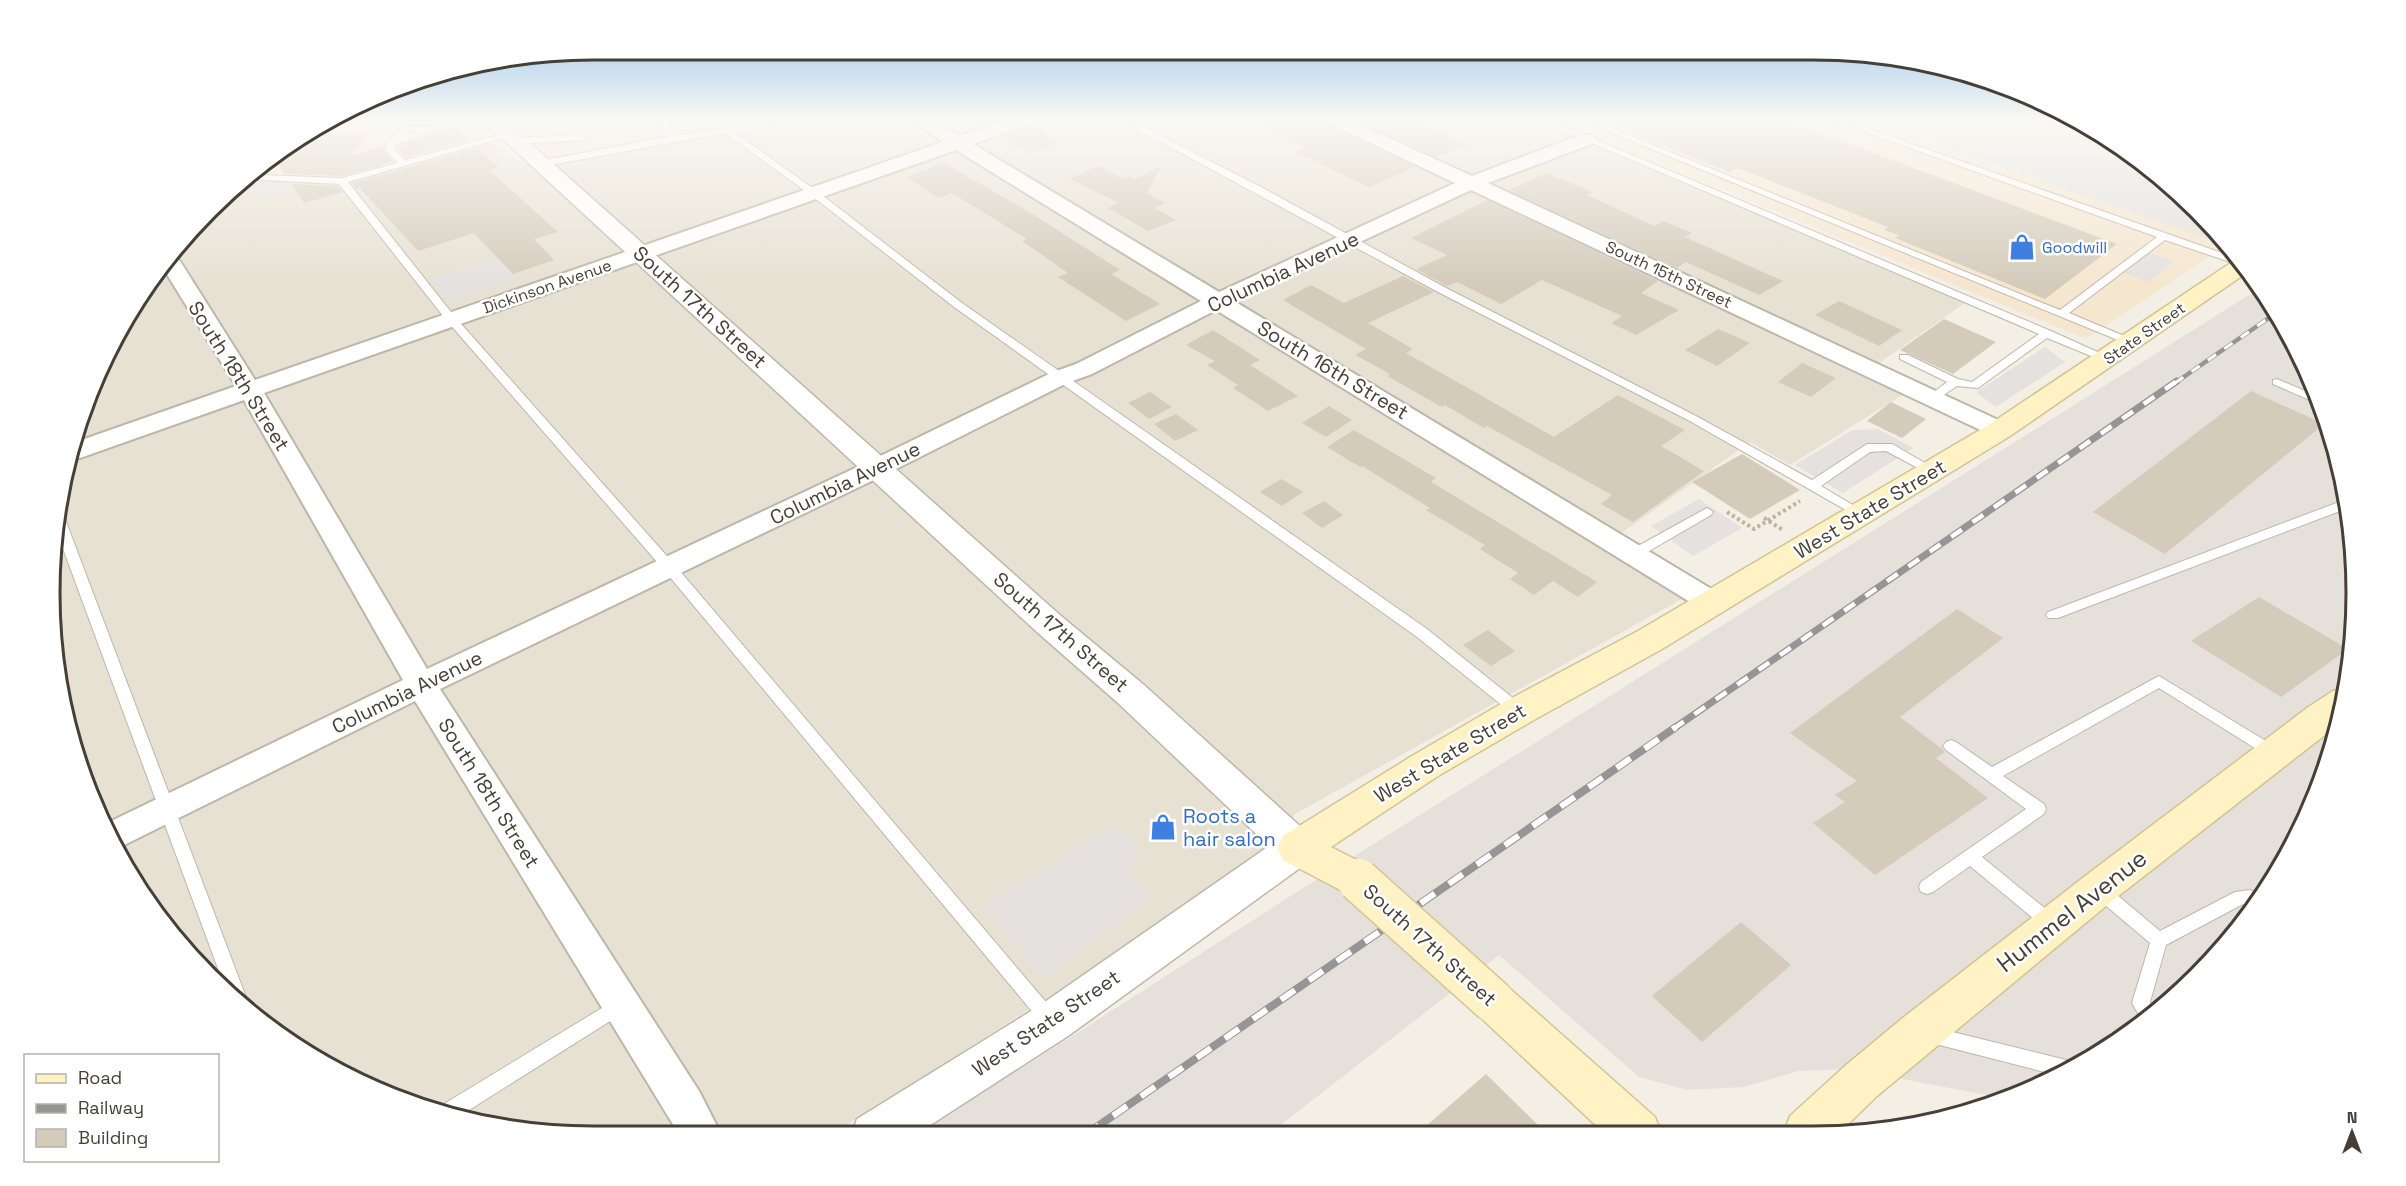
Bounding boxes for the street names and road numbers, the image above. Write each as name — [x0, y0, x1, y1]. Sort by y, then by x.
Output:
street label: Columbia Avenue — [1203, 225, 1363, 319]
street label: South 15th Street — [1602, 236, 1735, 313]
street label: South 17th Street — [628, 240, 772, 374]
street label: Dickinson Avenue — [480, 255, 614, 318]
street label: South 18th Street — [182, 296, 296, 456]
street label: State Street — [2099, 297, 2189, 369]
street label: South 16th Street — [1253, 315, 1413, 425]
street label: Columbia Avenue — [765, 435, 925, 531]
street label: West State Street — [1789, 453, 1951, 565]
street label: South 17th Street — [988, 566, 1134, 698]
street label: Columbia Avenue — [327, 644, 487, 740]
street label: West State Street — [1369, 697, 1531, 809]
street label: South 18th Street — [432, 713, 546, 873]
street label: Hummel Avenue — [1990, 842, 2153, 979]
street label: South 17th Street — [1358, 878, 1502, 1012]
street label: West State Street — [967, 964, 1125, 1082]

